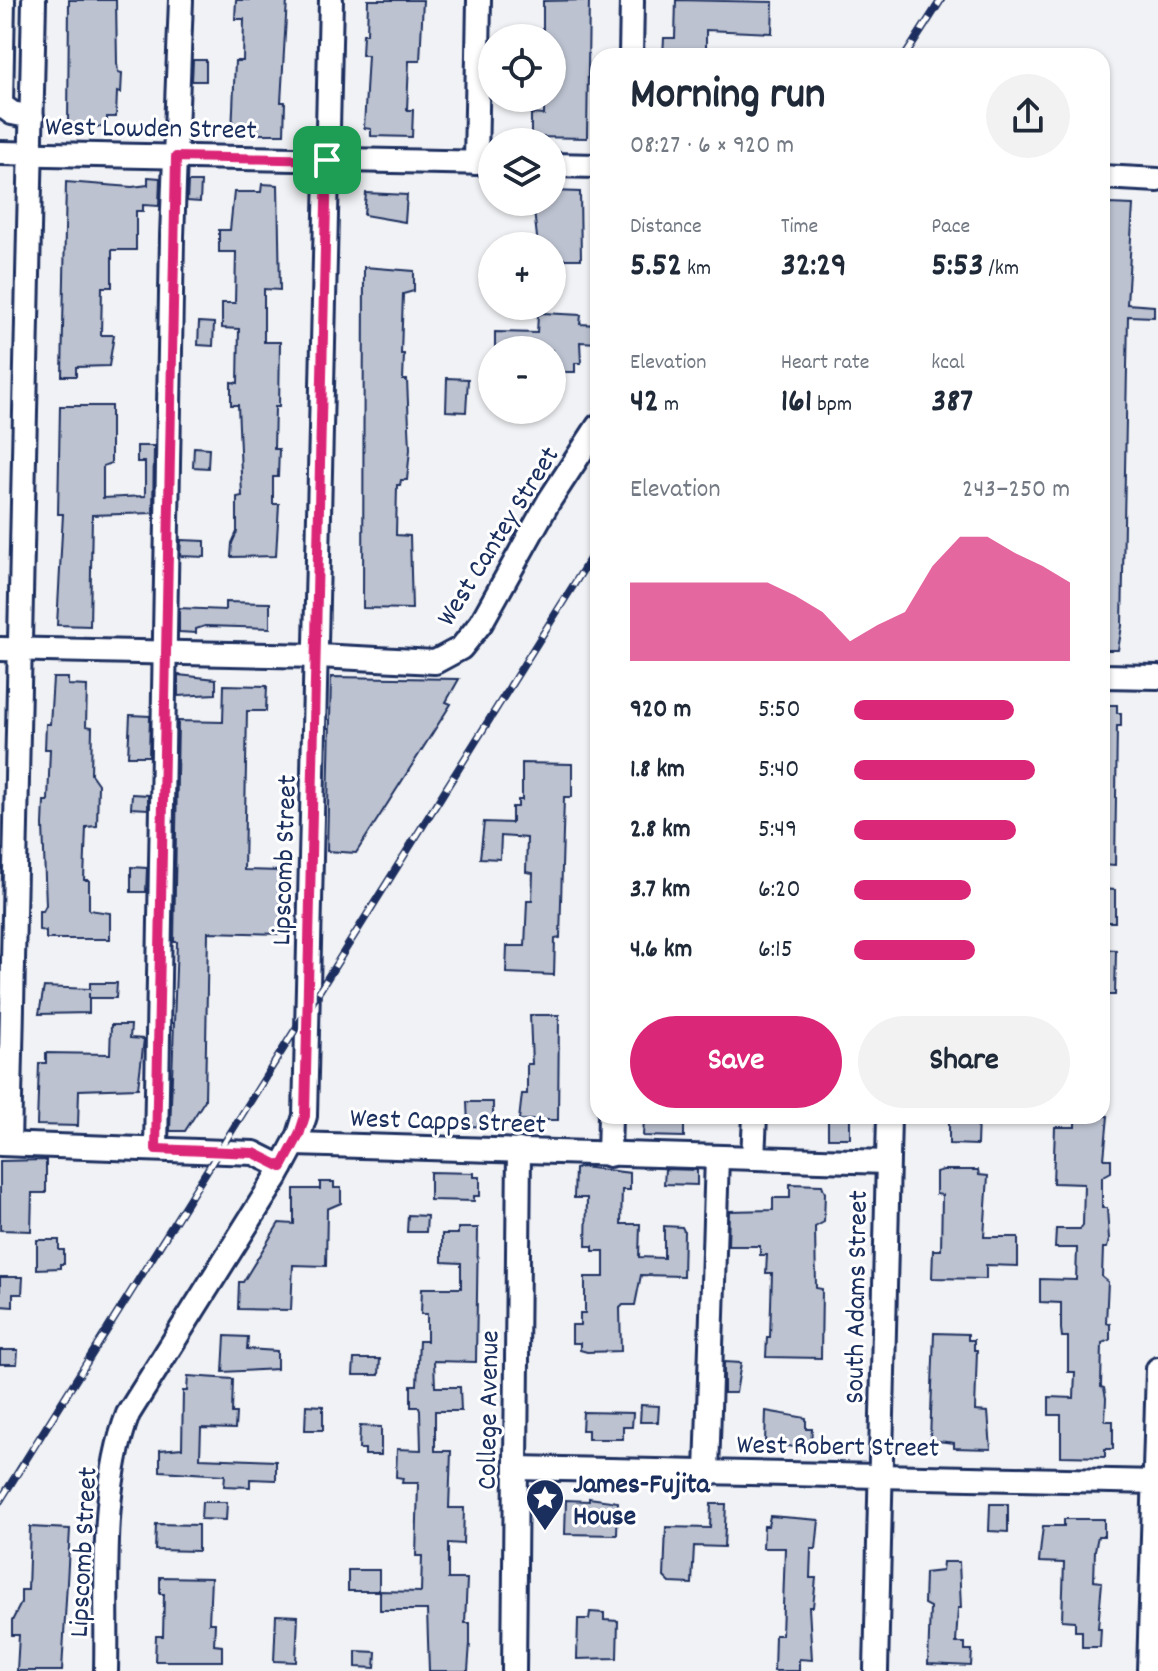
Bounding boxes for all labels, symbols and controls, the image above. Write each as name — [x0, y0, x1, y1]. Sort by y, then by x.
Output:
map controls — [478, 24, 566, 424]
button: locate — [478, 24, 566, 112]
text: Morning run — [630, 66, 825, 129]
button: share — [986, 74, 1070, 158]
street label: West Lowden Street — [45, 109, 257, 153]
pin — [293, 126, 361, 194]
button: layers — [478, 128, 566, 216]
text: 08:27 · 6 × 920 m — [630, 128, 794, 165]
icon: arrive — [305, 138, 349, 182]
text: Distance — [630, 212, 702, 243]
text: Time — [781, 212, 818, 243]
text: Pace — [931, 212, 970, 243]
button: + — [478, 232, 566, 320]
text: 5.52 — [630, 243, 682, 292]
text: 32:29 — [781, 243, 847, 292]
text: 5:53 — [931, 243, 984, 292]
text: km — [682, 254, 711, 285]
text: /km — [984, 254, 1019, 285]
button: − — [478, 336, 566, 424]
text: Elevation — [630, 348, 707, 379]
text: Heart rate — [781, 348, 870, 379]
text: kcal — [931, 348, 965, 379]
text: 42 — [630, 379, 659, 428]
text: 161 — [781, 379, 812, 428]
text: 387 — [931, 379, 973, 428]
text: m — [659, 390, 679, 421]
text: bpm — [812, 390, 852, 421]
street label: West Cantey Street — [429, 440, 572, 635]
text: Elevation — [630, 472, 720, 509]
text: 243–250 m — [962, 472, 1070, 509]
text: 920 m — [630, 692, 691, 729]
text: 5:50 — [758, 692, 801, 729]
text: 1.8 km — [630, 752, 685, 789]
text: 5:40 — [758, 752, 799, 789]
street label: Lipscomb Street — [264, 774, 310, 946]
text: 2.8 km — [630, 812, 691, 849]
text: 5:49 — [758, 812, 797, 849]
text: 3.7 km — [630, 872, 690, 909]
text: 6:20 — [758, 872, 801, 909]
text: 4.6 km — [630, 932, 692, 969]
text: 6:15 — [758, 932, 793, 969]
button: Save — [630, 1016, 842, 1108]
button: Share — [858, 1016, 1070, 1108]
street label: West Capps Street — [349, 1101, 546, 1147]
street label: South Adams Street — [837, 1190, 881, 1404]
street label: College Avenue — [470, 1330, 512, 1490]
street label: West Robert Street — [736, 1427, 940, 1471]
street label: Lipscomb Street — [62, 1466, 110, 1639]
place label: James-Fujita House — [573, 1467, 711, 1539]
place icon: James-Fujita House — [524, 1477, 566, 1532]

